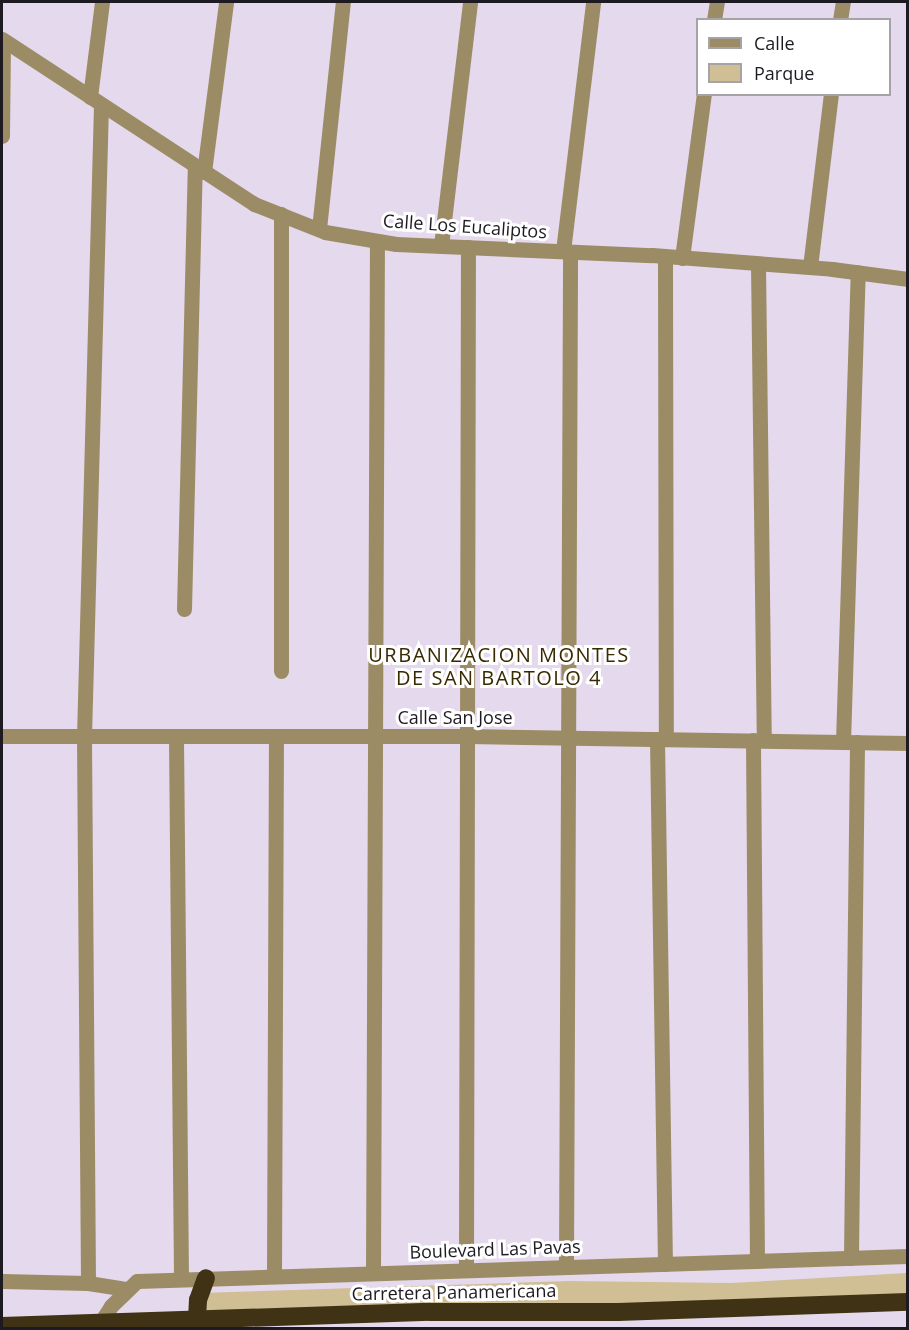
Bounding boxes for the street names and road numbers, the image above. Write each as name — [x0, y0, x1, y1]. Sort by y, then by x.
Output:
street label: Calle Los Eucaliptos — [382, 209, 548, 243]
street label: Calle San Jose — [397, 706, 513, 728]
street label: Boulevard Las Pavas — [409, 1235, 581, 1263]
street label: Carretera Panamericana — [351, 1279, 557, 1305]

